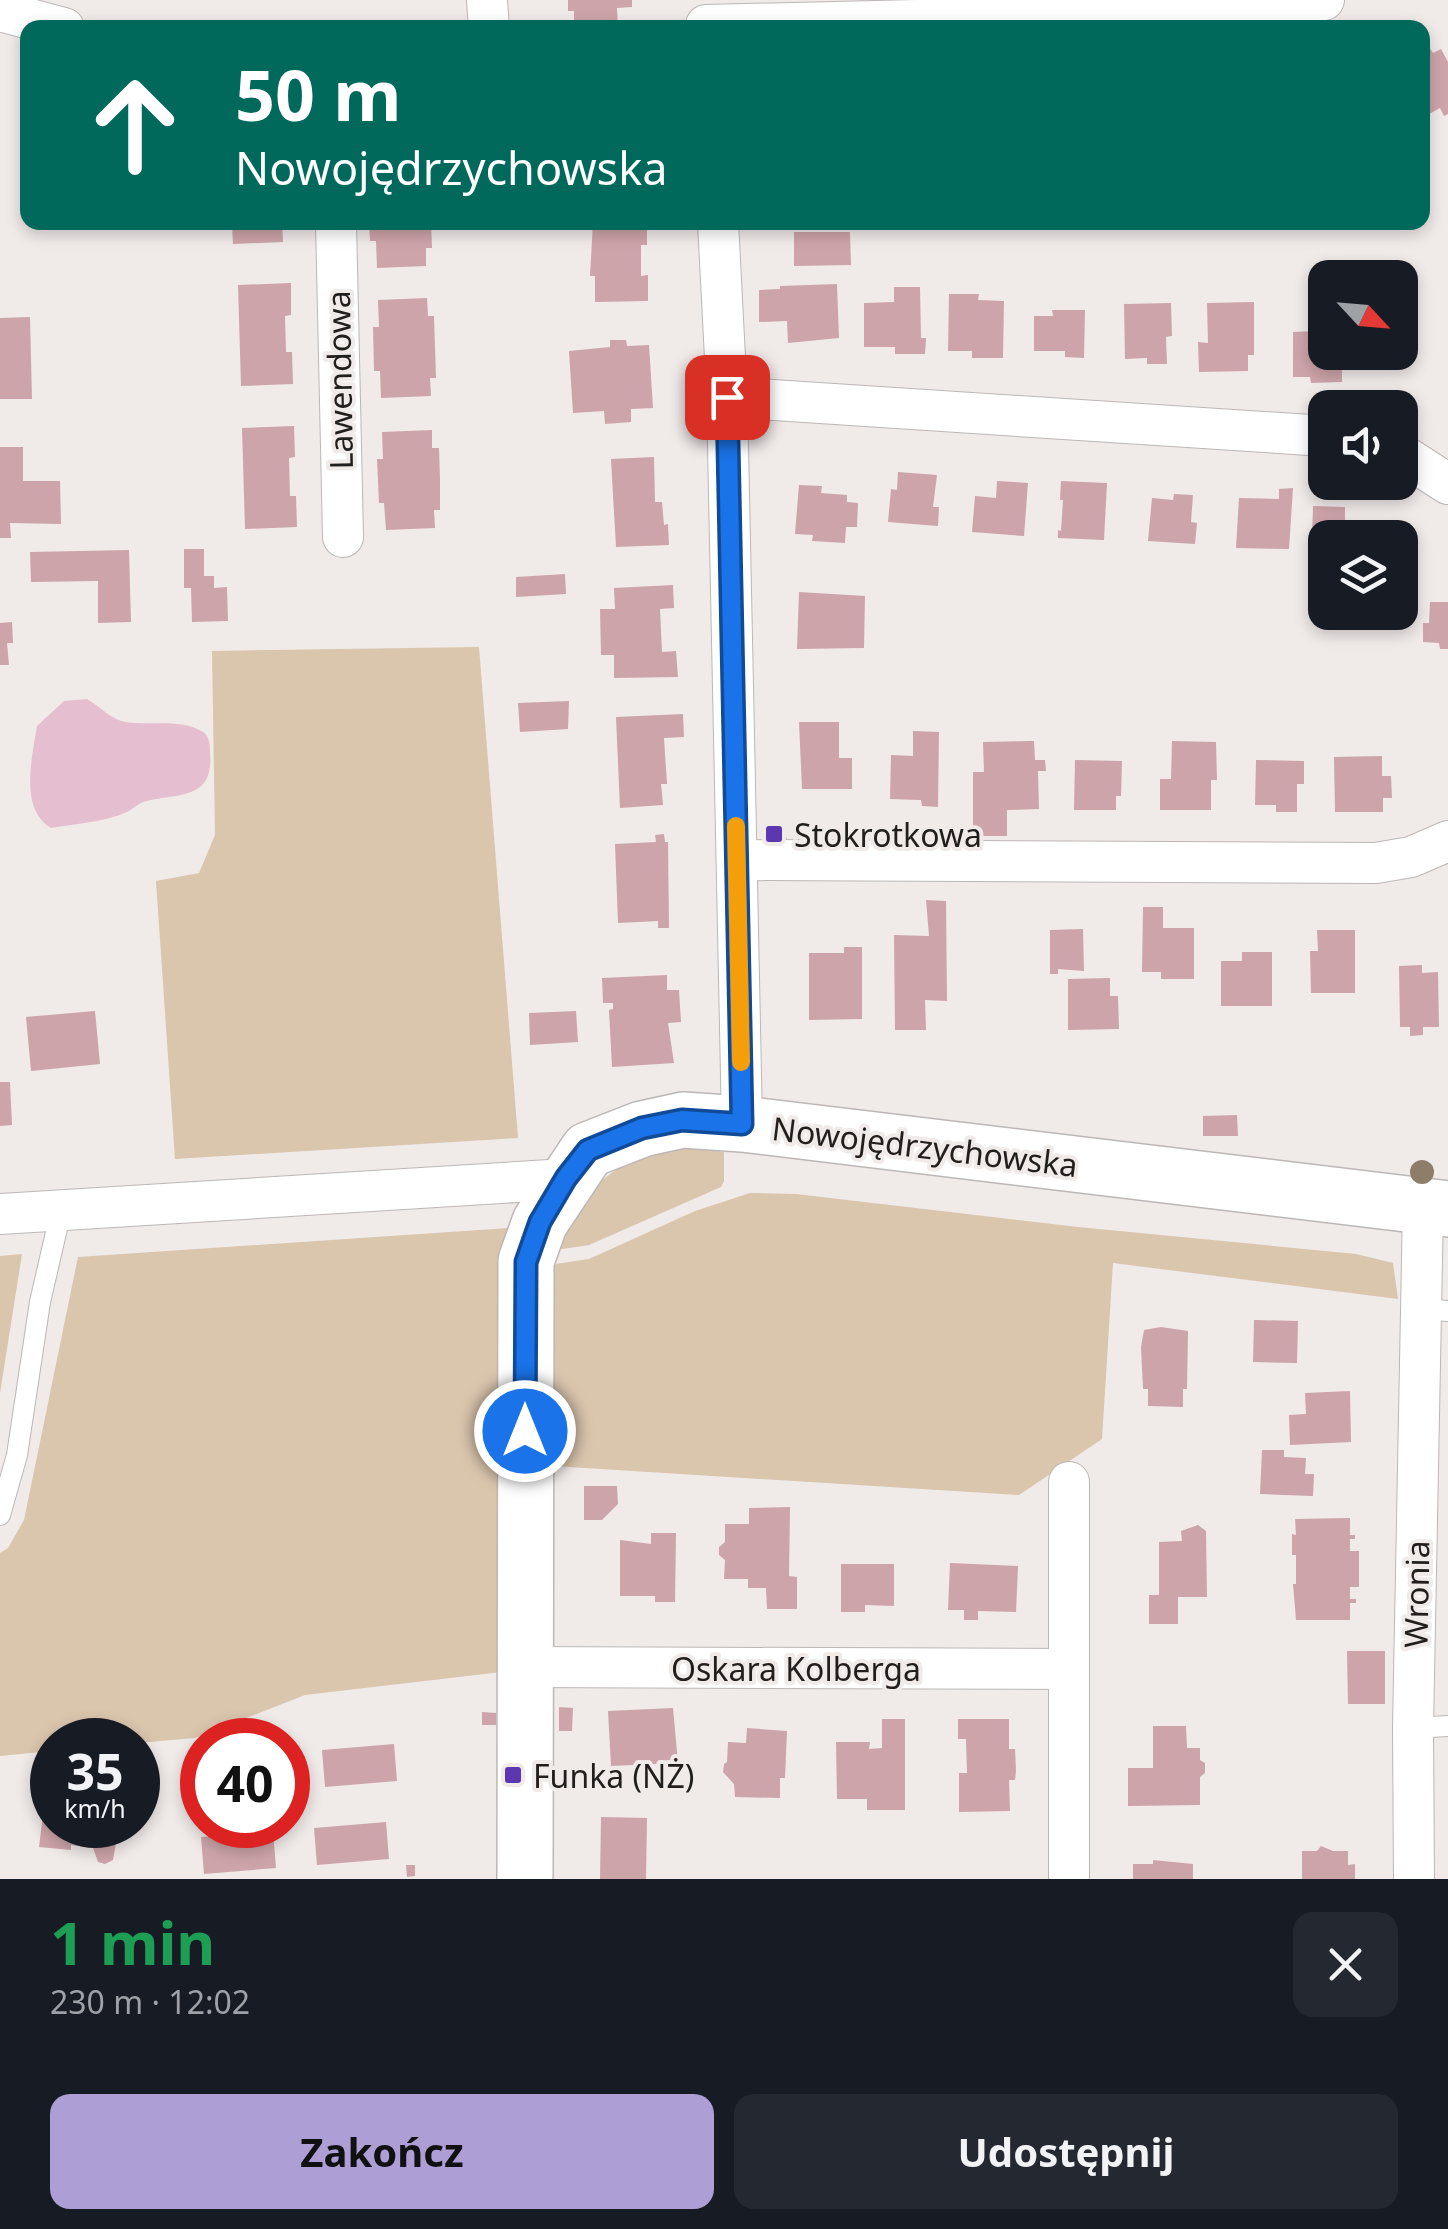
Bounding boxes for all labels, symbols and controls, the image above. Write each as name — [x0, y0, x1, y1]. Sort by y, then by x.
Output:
text: 50 m — [235, 46, 402, 142]
icon: ahead — [70, 60, 200, 190]
text: Nowojędrzychowska — [235, 137, 667, 198]
north arrow — [1308, 260, 1418, 370]
map controls — [1308, 260, 1418, 630]
street label: Lawendowa — [316, 290, 362, 470]
pin — [685, 355, 770, 440]
icon: arrive — [700, 370, 755, 425]
button: sound — [1308, 390, 1418, 500]
button: layers — [1308, 520, 1418, 630]
place label: Stokrotkowa — [794, 813, 982, 856]
marker: Stokrotkowa — [763, 823, 785, 845]
street label: Nowojędrzychowska — [770, 1106, 1080, 1186]
position arrow — [473, 1379, 577, 1483]
street label: Wronia — [1394, 1540, 1438, 1648]
street label: Oskara Kolberga — [671, 1647, 921, 1690]
speed limit sign: 40 — [180, 1718, 310, 1848]
text: 35 — [66, 1737, 124, 1805]
place label: Funka (NŻ) — [533, 1754, 694, 1797]
marker: Funka (NŻ) — [502, 1764, 524, 1786]
text: km/h — [64, 1791, 126, 1825]
text: 1 min — [50, 1901, 215, 1983]
button: close — [1293, 1912, 1398, 2017]
text: 230 m · 12:02 — [50, 1980, 250, 2023]
button: Zakończ — [50, 2094, 714, 2209]
button: Udostępnij — [734, 2094, 1398, 2209]

